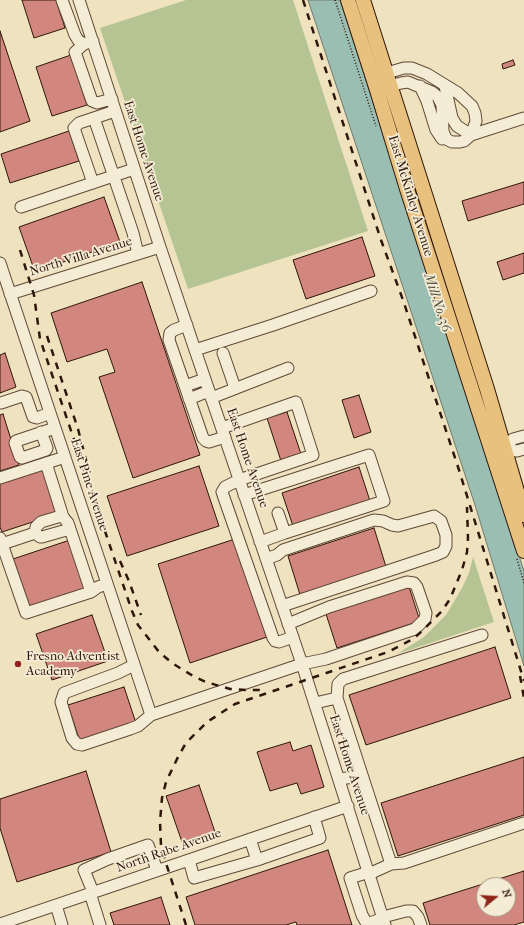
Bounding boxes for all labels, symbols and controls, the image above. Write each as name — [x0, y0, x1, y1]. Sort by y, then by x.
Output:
street label: East Home Avenue — [119, 99, 167, 203]
street label: East McKinley Avenue — [384, 134, 436, 258]
street label: North Villa Avenue — [28, 234, 134, 280]
water label: Mill No. 36 — [420, 271, 454, 335]
street label: East Home Avenue — [223, 406, 271, 510]
street label: East Pine Avenue — [67, 437, 111, 533]
place label: Fresno Adventist Academy — [26, 649, 120, 680]
marker: Fresno Adventist Academy — [13, 659, 23, 669]
street label: East Home Avenue — [325, 713, 373, 817]
street label: North Rabe Avenue — [114, 826, 224, 876]
north arrow — [476, 877, 516, 917]
text: N — [499, 887, 514, 899]

